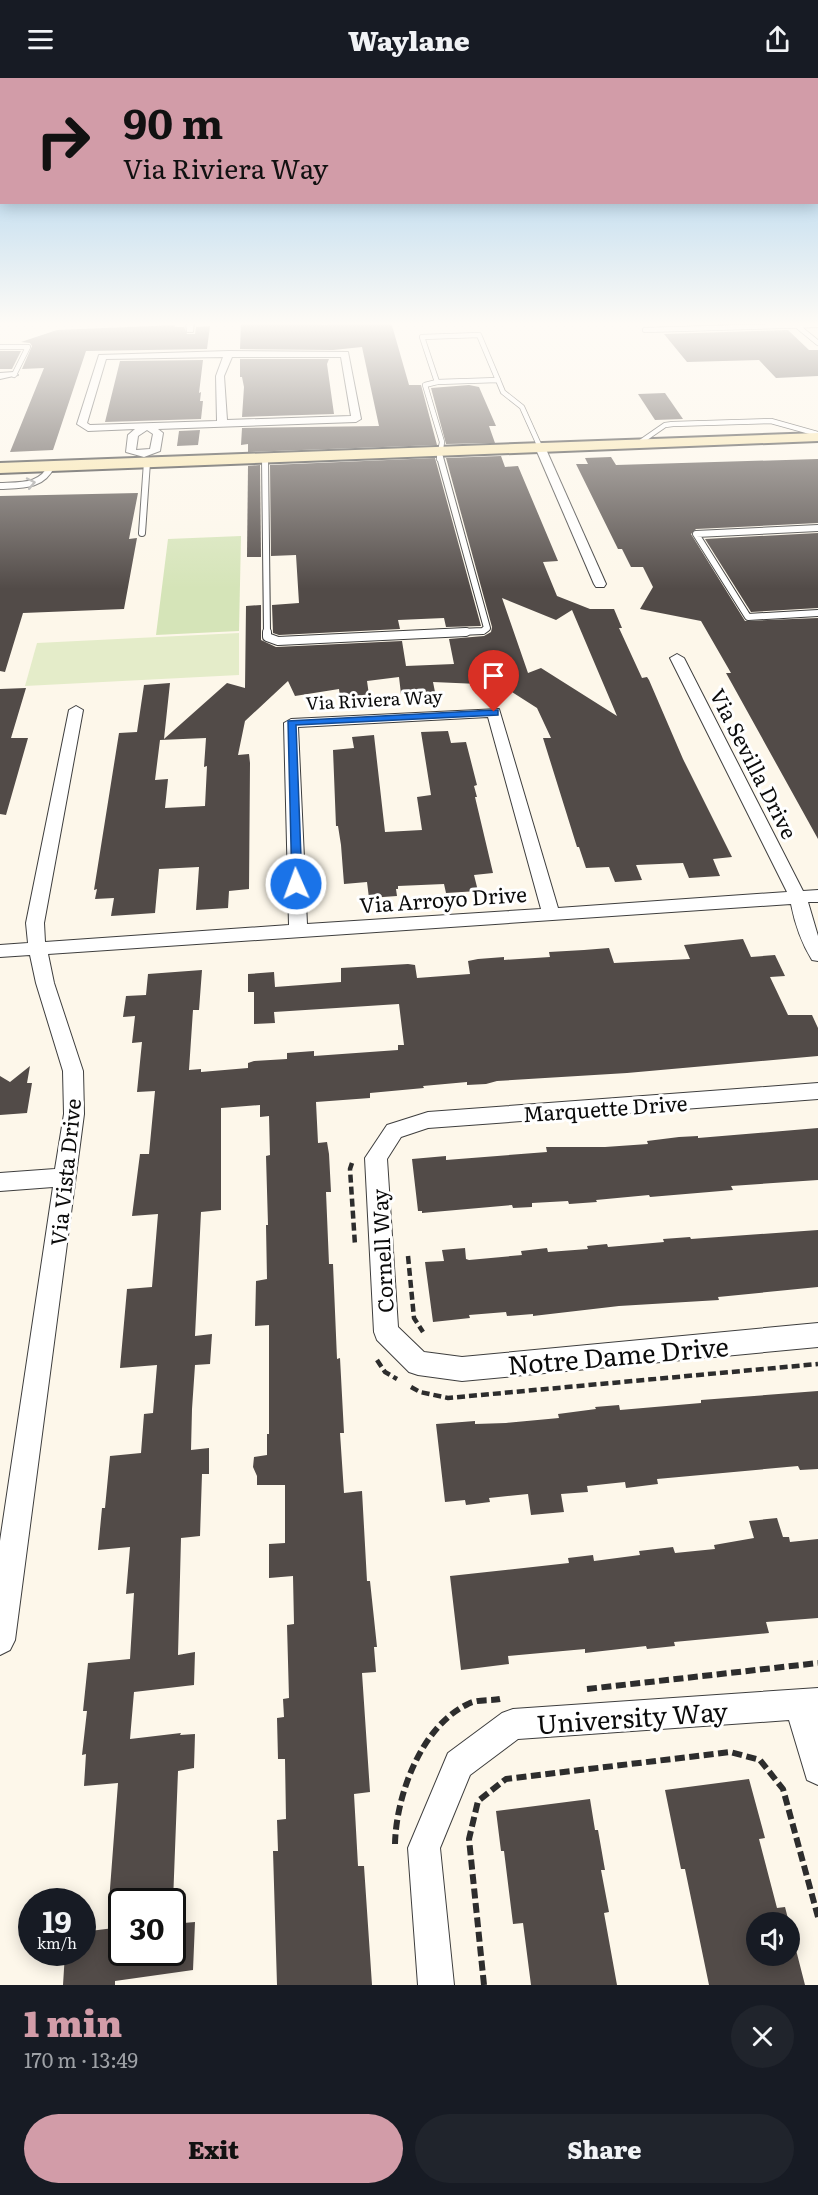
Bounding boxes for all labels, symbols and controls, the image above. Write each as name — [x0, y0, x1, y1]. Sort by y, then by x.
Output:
text: Waylane — [348, 19, 470, 59]
icon: menu — [24, 23, 57, 56]
icon: share — [761, 23, 794, 56]
text: 90 m — [123, 90, 223, 152]
icon: right — [24, 102, 102, 180]
text: Via Riviera Way — [123, 147, 328, 187]
one-way arrow — [25, 477, 35, 490]
pin — [468, 650, 519, 712]
icon: arrive — [477, 659, 510, 692]
street label: Via Riviera Way — [305, 682, 444, 716]
street label: Via Sevilla Drive — [704, 682, 806, 844]
position arrow — [264, 852, 328, 916]
street label: Via Arroyo Drive — [358, 877, 528, 919]
street label: Marquette Drive — [522, 1086, 688, 1128]
street label: Via Vista Drive — [41, 1097, 87, 1247]
street label: Cornell Way — [362, 1187, 400, 1314]
street label: Notre Dame Drive — [506, 1325, 730, 1383]
street label: University Way — [535, 1690, 729, 1742]
speed limit sign: 30 — [108, 1888, 186, 1966]
text: 19 — [42, 1898, 72, 1942]
map controls — [746, 1912, 800, 1966]
button: sound — [746, 1912, 800, 1966]
text: km/h — [37, 1931, 77, 1954]
text: 1 min — [24, 1995, 122, 2048]
button: close — [731, 2005, 794, 2068]
text: 170 m · 13:49 — [24, 2044, 138, 2074]
button: Exit — [24, 2114, 403, 2183]
button: Share — [415, 2114, 794, 2183]

